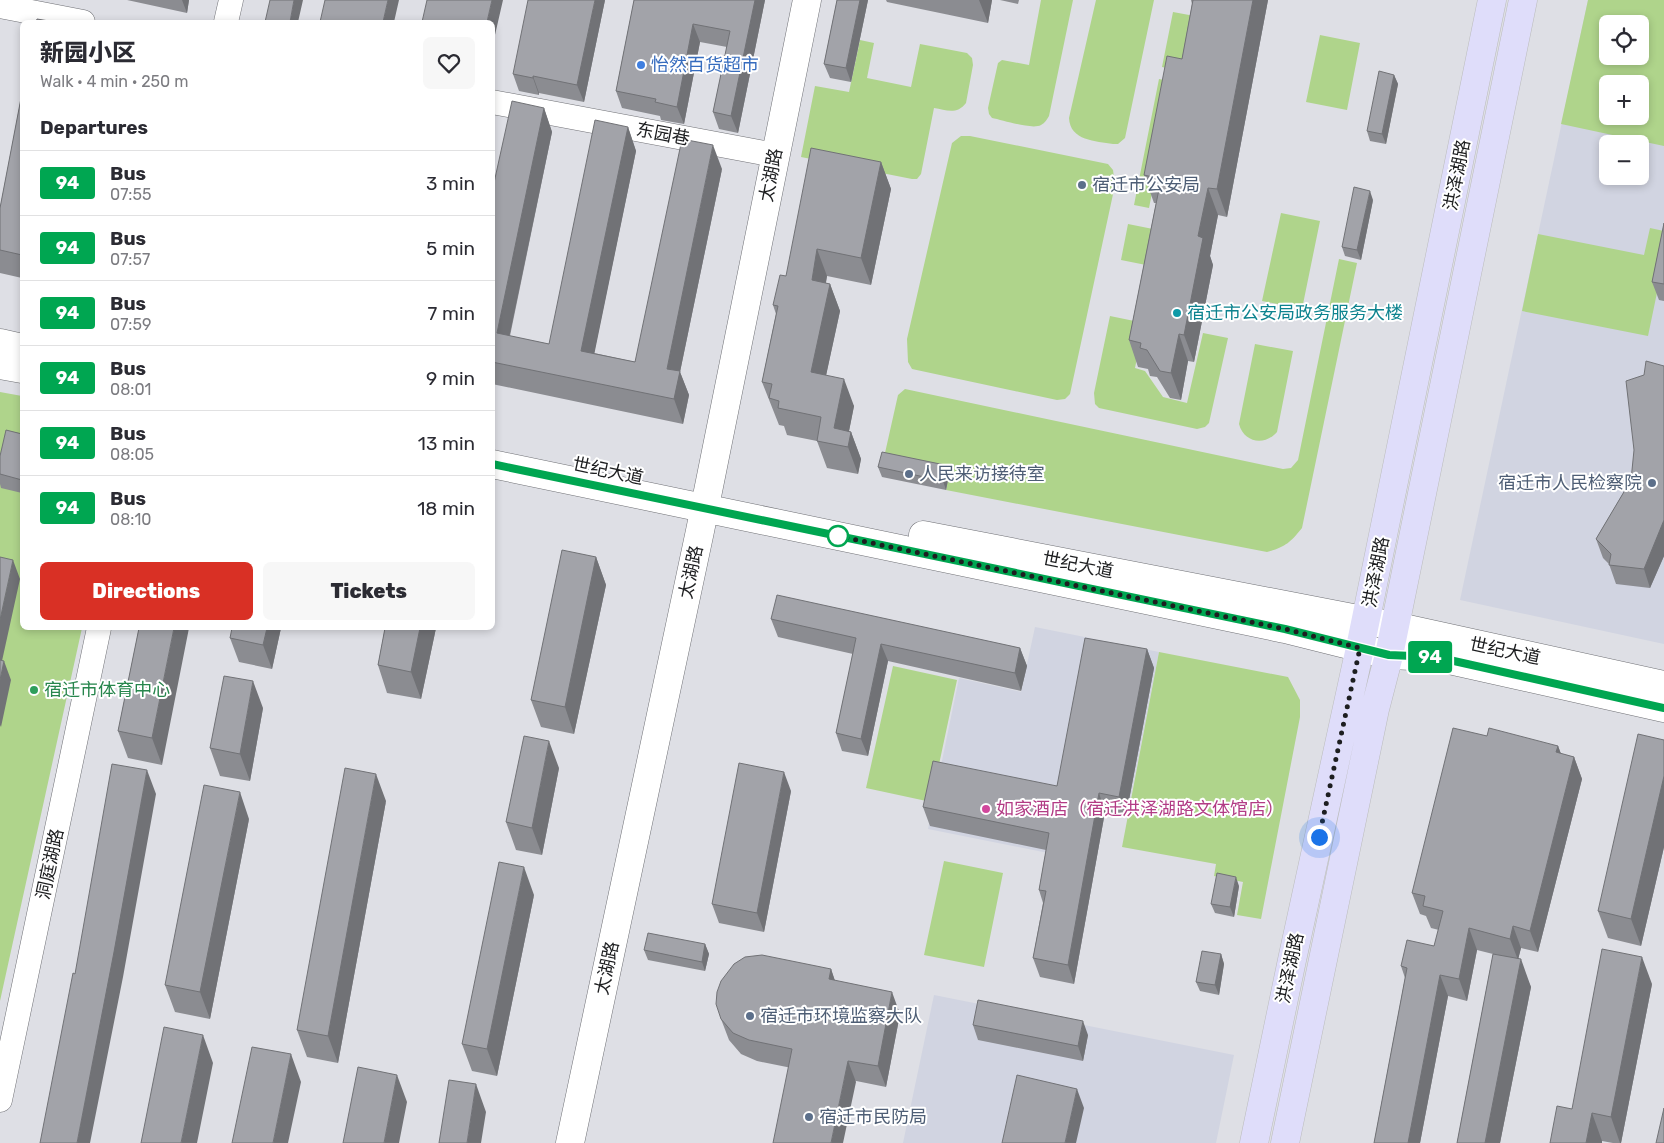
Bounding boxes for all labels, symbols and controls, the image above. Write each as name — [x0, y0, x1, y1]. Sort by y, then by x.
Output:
map controls — [1599, 15, 1649, 185]
button: locate — [1599, 15, 1649, 65]
button: heart — [423, 37, 475, 89]
text: 新园小区 — [40, 39, 136, 67]
place label: 怡然百货超市 — [651, 54, 759, 76]
marker: 怡然百货超市 — [635, 59, 647, 71]
text: Walk · 4 min · 250 m — [40, 72, 188, 91]
button: + — [1599, 75, 1649, 125]
text: Departures — [40, 116, 148, 139]
street label: 东园巷 — [634, 118, 692, 150]
button: − — [1599, 135, 1649, 185]
street label: 洪泽湖路 — [1439, 138, 1475, 212]
street label: 太湖路 — [755, 146, 787, 204]
text: Bus — [110, 162, 146, 185]
text: 94 — [56, 172, 79, 194]
text: 3 min — [426, 172, 475, 195]
place label: 宿迁市公安局 — [1092, 174, 1200, 196]
marker: 宿迁市公安局 — [1076, 179, 1088, 191]
text: 07:55 — [110, 185, 151, 204]
text: Bus — [110, 227, 146, 250]
text: 94 — [56, 237, 79, 259]
text: 5 min — [426, 237, 475, 260]
text: 07:57 — [110, 250, 150, 269]
text: Bus — [110, 292, 146, 315]
text: 94 — [56, 302, 79, 324]
text: 7 min — [428, 302, 475, 325]
place label: 宿迁市公安局政务服务大楼 — [1187, 302, 1403, 324]
marker: 宿迁市公安局政务服务大楼 — [1171, 307, 1183, 319]
text: 07:59 — [110, 315, 151, 334]
text: Bus — [110, 357, 146, 380]
text: 94 — [56, 367, 79, 389]
text: 9 min — [426, 367, 475, 390]
text: 08:01 — [110, 380, 151, 399]
text: Bus — [110, 422, 146, 445]
text: 94 — [56, 432, 79, 454]
text: 13 min — [418, 432, 475, 455]
text: 08:05 — [110, 445, 154, 464]
street label: 世纪大道 — [570, 453, 646, 489]
place label: 人民来访接待室 — [919, 463, 1045, 485]
marker: 人民来访接待室 — [903, 468, 915, 480]
place label: 宿迁市人民检察院 — [1498, 472, 1642, 494]
marker: 宿迁市人民检察院 — [1646, 477, 1658, 489]
text: Bus — [110, 487, 146, 510]
text: 94 — [56, 497, 79, 519]
text: 18 min — [417, 497, 475, 520]
text: 08:10 — [110, 510, 151, 529]
unlabelled marker — [827, 525, 849, 547]
street label: 洪泽湖路 — [1358, 535, 1394, 609]
street label: 太湖路 — [675, 543, 707, 601]
street label: 世纪大道 — [1041, 547, 1115, 583]
button: Directions — [40, 562, 253, 620]
button: Tickets — [263, 562, 475, 620]
street label: 世纪大道 — [1467, 633, 1543, 669]
line badge: 94 — [1408, 641, 1452, 673]
text: 94 — [1418, 646, 1442, 668]
place label: 宿迁市体育中心 — [44, 679, 170, 701]
marker: 宿迁市体育中心 — [28, 684, 40, 696]
place label: 如家酒店（宿迁洪泽湖路文体馆店） — [996, 798, 1284, 820]
marker: 如家酒店（宿迁洪泽湖路文体馆店） — [980, 803, 992, 815]
your location — [1307, 825, 1332, 850]
street label: 洞庭湖路 — [32, 826, 68, 902]
street label: 洪泽湖路 — [1272, 930, 1308, 1006]
street label: 太湖路 — [591, 939, 623, 997]
place label: 宿迁市环境监察大队 — [760, 1005, 922, 1027]
marker: 宿迁市环境监察大队 — [744, 1010, 756, 1022]
place label: 宿迁市民防局 — [819, 1106, 927, 1128]
marker: 宿迁市民防局 — [803, 1111, 815, 1123]

